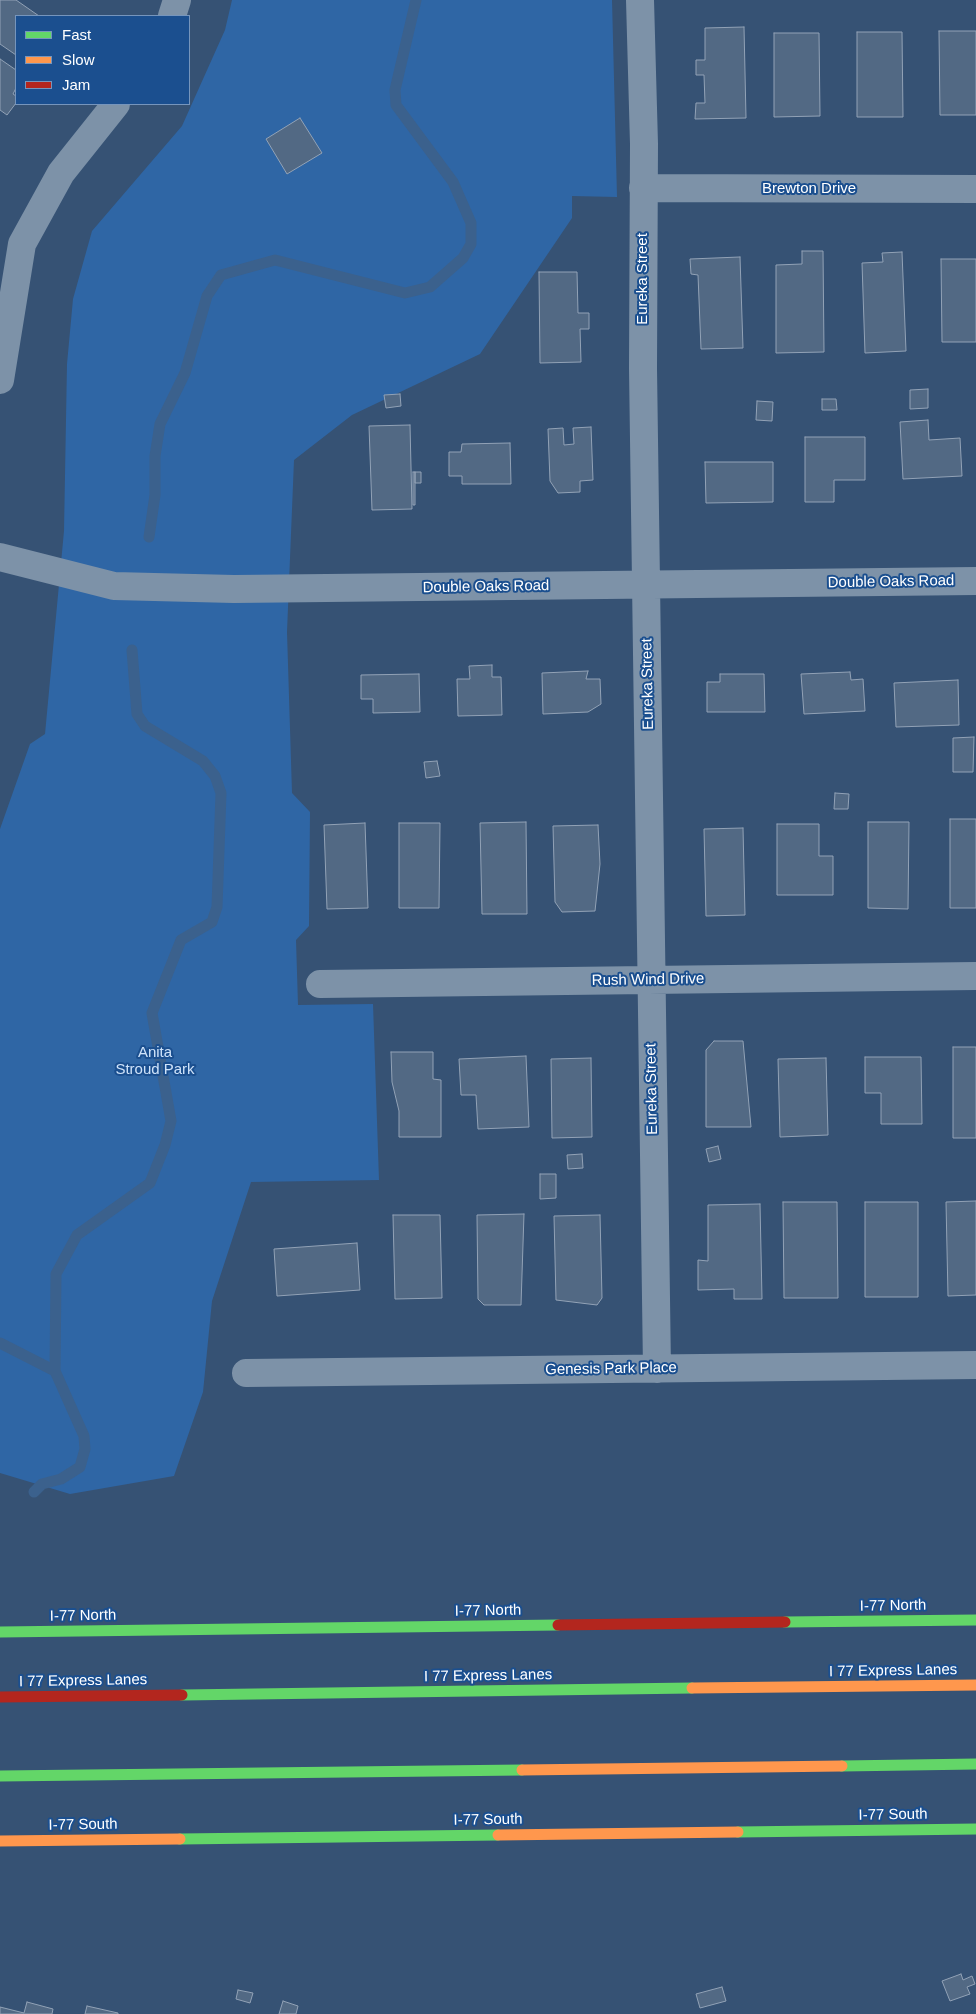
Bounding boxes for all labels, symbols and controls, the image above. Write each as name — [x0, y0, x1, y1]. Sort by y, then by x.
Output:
legend — [15, 15, 190, 105]
text: Fast — [62, 26, 91, 43]
text: Slow — [62, 51, 95, 68]
text: Jam — [62, 76, 90, 93]
street label: Brewton Drive — [762, 180, 856, 198]
street label: Eureka Street — [634, 233, 652, 325]
street label: Double Oaks Road — [827, 572, 955, 592]
street label: Double Oaks Road — [422, 577, 550, 597]
street label: Eureka Street — [638, 638, 658, 730]
street label: Rush Wind Drive — [592, 970, 704, 990]
street label: Eureka Street — [642, 1043, 662, 1135]
park label: Anita Stroud Park — [115, 1044, 195, 1079]
street label: Genesis Park Place — [545, 1359, 677, 1379]
street label: I-77 North — [860, 1596, 926, 1616]
street label: I-77 North — [455, 1601, 521, 1621]
street label: I-77 North — [50, 1606, 116, 1626]
street label: I 77 Express Lanes — [829, 1661, 957, 1681]
street label: I 77 Express Lanes — [424, 1666, 552, 1686]
street label: I 77 Express Lanes — [19, 1671, 147, 1691]
street label: I-77 South — [858, 1805, 928, 1825]
street label: I-77 South — [453, 1810, 523, 1830]
street label: I-77 South — [48, 1815, 118, 1835]

